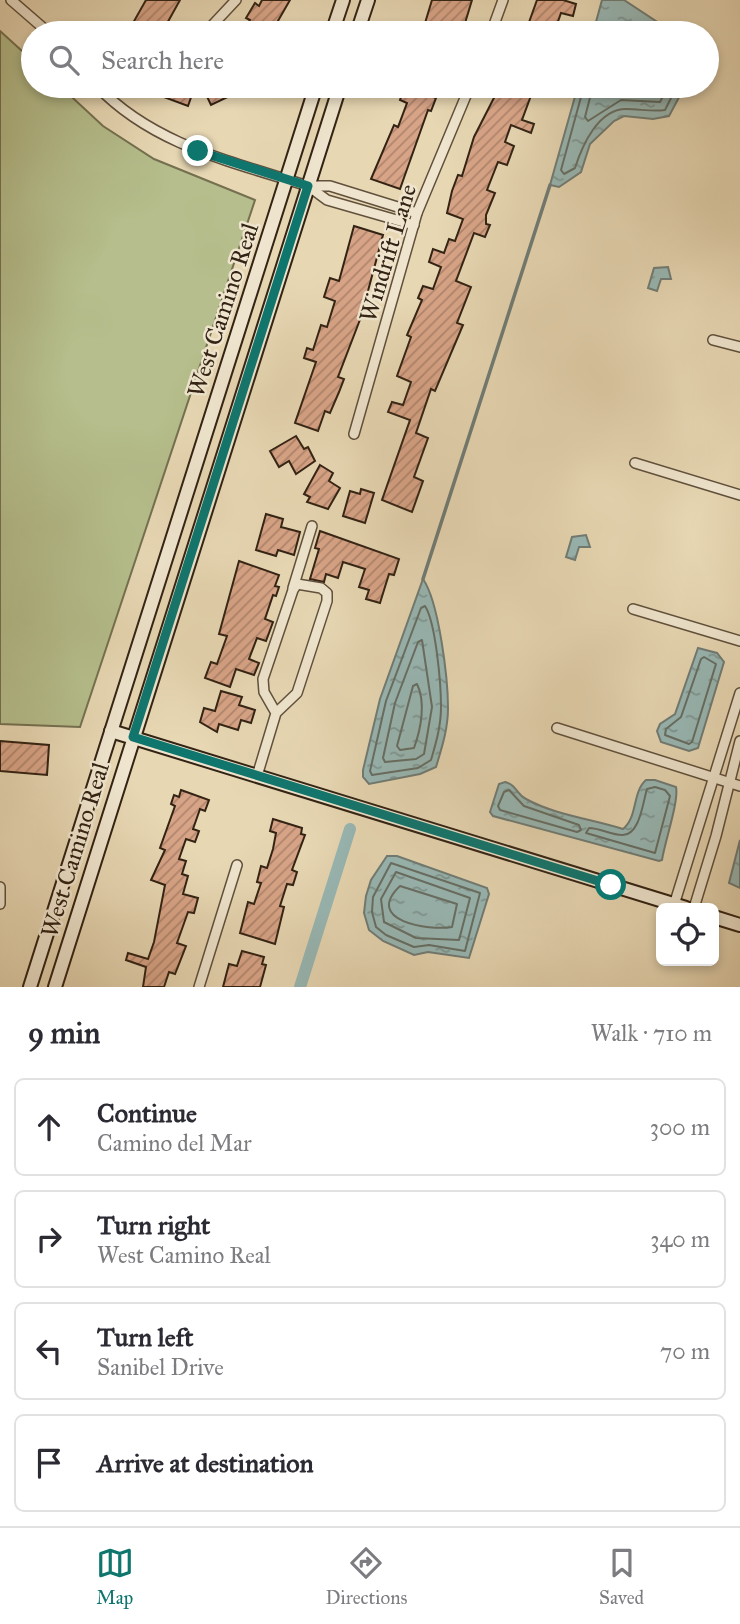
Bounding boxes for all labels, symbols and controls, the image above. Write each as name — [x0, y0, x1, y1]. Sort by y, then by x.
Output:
search box — [21, 21, 719, 98]
icon: search — [45, 41, 83, 79]
text: Search here — [101, 44, 224, 76]
route end — [182, 135, 213, 166]
street label: Windrift Lane — [353, 180, 423, 326]
street label: West Camino Real — [181, 219, 265, 401]
street label: West Camino Real — [34, 758, 116, 941]
route start — [595, 869, 626, 900]
map controls — [656, 903, 719, 966]
button: locate — [656, 903, 719, 966]
text: 9 min — [28, 1015, 100, 1051]
text: Walk · 710 m — [591, 1019, 712, 1047]
text: Continue — [97, 1097, 197, 1129]
icon: ahead — [30, 1108, 68, 1146]
text: 300 m — [650, 1113, 710, 1141]
text: Camino del Mar — [97, 1129, 252, 1157]
text: Turn right — [97, 1209, 210, 1241]
icon: right — [30, 1220, 68, 1258]
text: 340 m — [650, 1225, 710, 1253]
text: West Camino Real — [97, 1241, 271, 1269]
text: Turn left — [97, 1321, 193, 1353]
icon: left — [30, 1332, 68, 1370]
text: 70 m — [660, 1337, 710, 1365]
text: Sanibel Drive — [97, 1353, 224, 1381]
icon: arrive — [30, 1444, 68, 1482]
text: Arrive at destination — [97, 1447, 314, 1479]
tab: Map — [96, 1544, 134, 1609]
tab: Directions — [325, 1544, 407, 1609]
tab: Saved — [599, 1544, 644, 1609]

